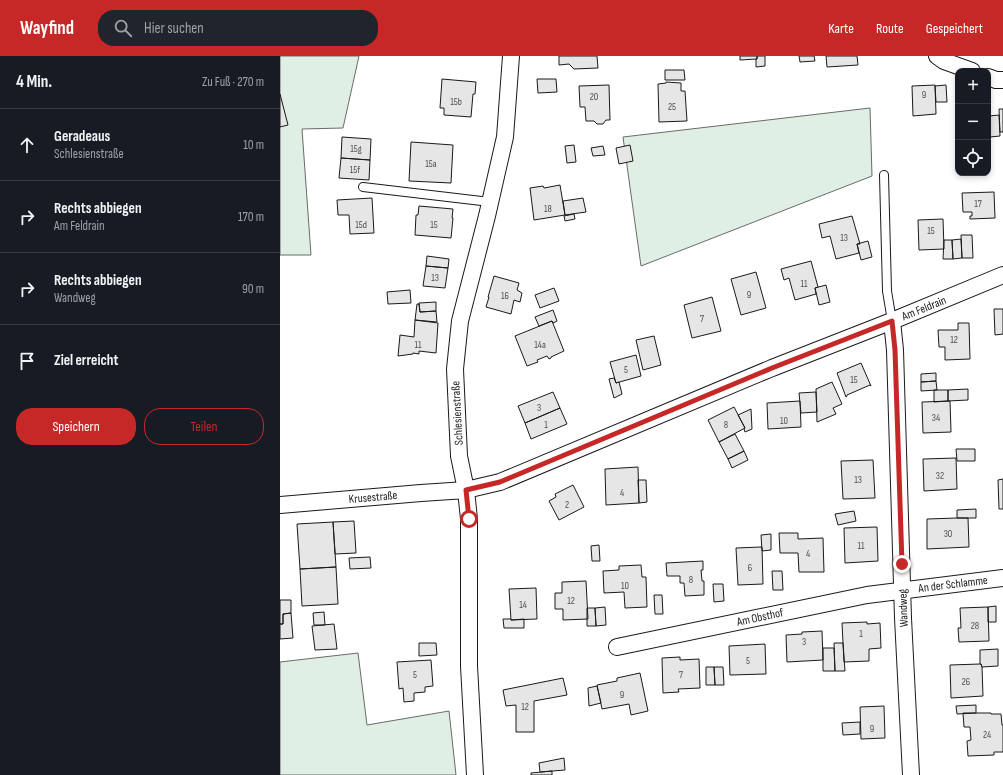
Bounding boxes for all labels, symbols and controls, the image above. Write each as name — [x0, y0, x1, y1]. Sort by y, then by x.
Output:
search box — [98, 10, 378, 46]
text: Wayfind — [20, 17, 74, 40]
icon: search — [112, 17, 134, 39]
text: Hier suchen — [144, 19, 204, 38]
text: Karte — [828, 20, 854, 37]
text: Route — [876, 20, 904, 37]
text: Gespeichert — [926, 20, 983, 37]
map controls — [955, 68, 991, 176]
button: + — [955, 68, 991, 104]
text: 4 Min. — [16, 72, 52, 92]
text: Zu Fuß · 270 m — [202, 74, 264, 90]
house number: 9 — [922, 89, 926, 101]
house number: 20 — [590, 91, 598, 103]
house number: 15b — [450, 96, 462, 108]
house number: 25 — [668, 101, 676, 113]
button: − — [955, 104, 991, 140]
text: Geradeaus — [54, 127, 110, 146]
icon: ahead — [16, 134, 38, 156]
text: 10 m — [243, 137, 264, 153]
button: locate — [955, 140, 991, 176]
house number: 15g — [350, 143, 362, 155]
text: Schlesienstraße — [54, 146, 124, 162]
house number: 15a — [425, 158, 437, 170]
house number: 15f — [350, 164, 360, 176]
house number: 17 — [974, 198, 982, 210]
text: Rechts abbiegen — [54, 199, 142, 218]
house number: 18 — [544, 203, 552, 215]
icon: right — [16, 206, 38, 228]
text: 170 m — [238, 209, 264, 225]
text: Am Feldrain — [54, 218, 105, 234]
house number: 15d — [355, 219, 367, 231]
house number: 15 — [430, 219, 438, 231]
house number: 15 — [927, 225, 935, 237]
house number: 13 — [840, 232, 848, 244]
text: Rechts abbiegen — [54, 271, 142, 290]
house number: 13 — [431, 272, 439, 284]
icon: right — [16, 278, 38, 300]
house number: 11 — [801, 278, 808, 290]
text: 90 m — [242, 281, 264, 297]
house number: 9 — [747, 289, 751, 301]
text: Wandweg — [54, 290, 96, 306]
house number: 16 — [501, 290, 509, 302]
street label: Am Feldrain — [899, 293, 949, 325]
house number: 7 — [700, 313, 704, 325]
house number: 12 — [950, 334, 958, 346]
house number: 11 — [415, 339, 422, 351]
house number: 14a — [534, 339, 546, 351]
icon: arrive — [16, 350, 38, 372]
text: Ziel erreicht — [54, 351, 118, 370]
house number: 5 — [624, 364, 628, 376]
house number: 15 — [850, 374, 858, 386]
street label: Schlesienstraße — [448, 380, 467, 445]
house number: 3 — [537, 402, 541, 414]
button: Speichern — [16, 408, 136, 445]
button: Teilen — [144, 408, 264, 445]
house number: 34 — [932, 412, 940, 424]
house number: 10 — [780, 415, 788, 427]
house number: 1 — [544, 419, 548, 431]
house number: 8 — [724, 419, 728, 431]
house number: 32 — [936, 470, 944, 482]
house number: 13 — [854, 474, 862, 486]
house number: 4 — [620, 487, 624, 499]
street label: Krusestraße — [348, 488, 398, 507]
house number: 2 — [565, 499, 569, 511]
route start — [460, 510, 478, 528]
house number: 30 — [944, 528, 952, 540]
house number: 11 — [858, 540, 865, 552]
house number: 4 — [806, 548, 810, 560]
route end — [893, 555, 911, 573]
house number: 6 — [748, 562, 752, 574]
street label: An der Schlamme — [917, 573, 989, 596]
house number: 8 — [689, 574, 693, 586]
house number: 10 — [621, 580, 629, 592]
street label: Wandweg — [895, 588, 912, 628]
house number: 12 — [567, 595, 575, 607]
house number: 14 — [519, 599, 527, 611]
street label: Am Obsthof — [734, 605, 785, 630]
house number: 28 — [971, 620, 979, 632]
house number: 1 — [859, 628, 863, 640]
house number: 3 — [802, 636, 806, 648]
house number: 5 — [746, 655, 750, 667]
house number: 5 — [413, 669, 417, 681]
house number: 7 — [679, 669, 683, 681]
house number: 26 — [962, 676, 970, 688]
house number: 9 — [620, 689, 624, 701]
house number: 12 — [521, 701, 529, 713]
house number: 9 — [870, 723, 874, 735]
house number: 24 — [983, 729, 991, 741]

